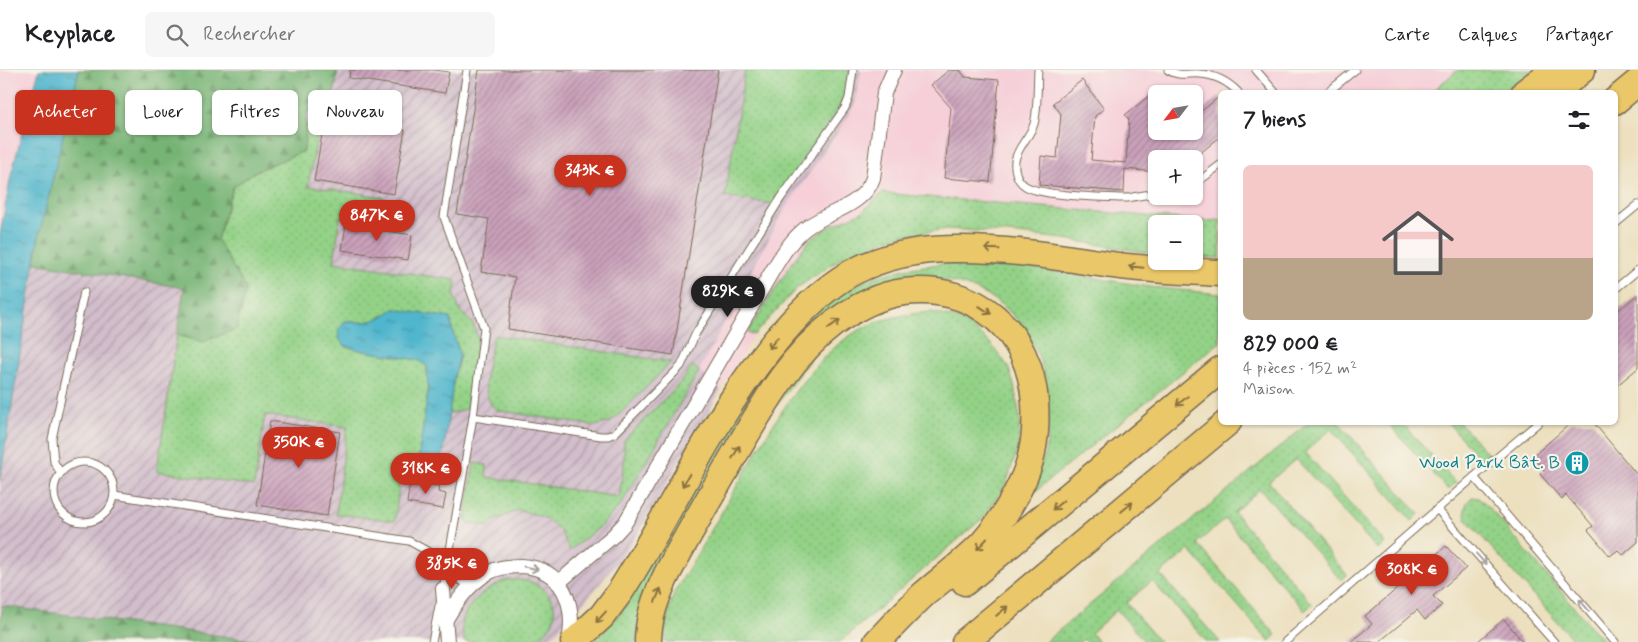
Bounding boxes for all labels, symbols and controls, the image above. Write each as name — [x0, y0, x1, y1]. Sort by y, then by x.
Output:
search box — [145, 12, 495, 57]
text: Keyplace — [25, 19, 115, 50]
icon: search — [163, 21, 191, 49]
text: Rechercher — [203, 22, 295, 47]
text: Carte — [1384, 23, 1430, 47]
text: Calques — [1458, 23, 1517, 47]
text: Partager — [1545, 23, 1613, 47]
north arrow — [1148, 85, 1202, 140]
map controls — [1148, 85, 1203, 270]
chip: Acheter — [15, 90, 115, 135]
chip: Louer — [125, 90, 202, 135]
chip: Filtres — [212, 90, 298, 135]
chip: Nouveau — [308, 90, 402, 135]
text: 7 biens — [1243, 106, 1306, 134]
icon: filters — [1565, 106, 1593, 134]
button: + — [1148, 150, 1203, 205]
pin: 343K € — [549, 154, 631, 197]
text: 343K € — [565, 160, 615, 181]
icon: home — [1373, 198, 1463, 288]
pin: 847K € — [336, 200, 418, 242]
text: 847K € — [350, 205, 404, 226]
button: − — [1148, 215, 1203, 270]
one-way arrow — [984, 245, 1000, 254]
one-way arrow — [1129, 262, 1145, 272]
pin: 829K € — [687, 276, 769, 318]
text: 829K € — [702, 281, 754, 302]
one-way arrow — [978, 304, 992, 315]
one-way arrow — [827, 319, 841, 329]
text: 829 000 € — [1243, 330, 1339, 358]
one-way arrow — [768, 336, 779, 349]
text: 4 pièces · 152 m² — [1243, 358, 1357, 379]
text: Maison — [1243, 379, 1295, 400]
one-way arrow — [1176, 396, 1189, 407]
pin: 350K € — [258, 426, 340, 469]
text: 350K € — [273, 432, 325, 453]
one-way arrow — [732, 446, 742, 460]
building icon: Wood Park Bât. B — [1564, 450, 1590, 476]
place label: Wood Park Bât. B — [1419, 451, 1560, 475]
pin: 318K € — [385, 452, 467, 495]
text: 318K € — [402, 458, 450, 479]
one-way arrow — [680, 472, 690, 487]
one-way arrow — [1051, 500, 1064, 511]
one-way arrow — [1120, 501, 1133, 512]
one-way arrow — [976, 537, 988, 550]
pin: 385K € — [411, 548, 493, 590]
one-way arrow — [1475, 552, 1487, 565]
text: 385K € — [426, 553, 478, 574]
pin: 308K € — [1371, 554, 1453, 596]
text: 308K € — [1386, 559, 1438, 580]
one-way arrow — [523, 564, 539, 574]
one-way arrow — [654, 587, 663, 602]
one-way arrow — [1578, 598, 1590, 611]
one-way arrow — [996, 605, 1009, 616]
one-way arrow — [595, 610, 607, 623]

